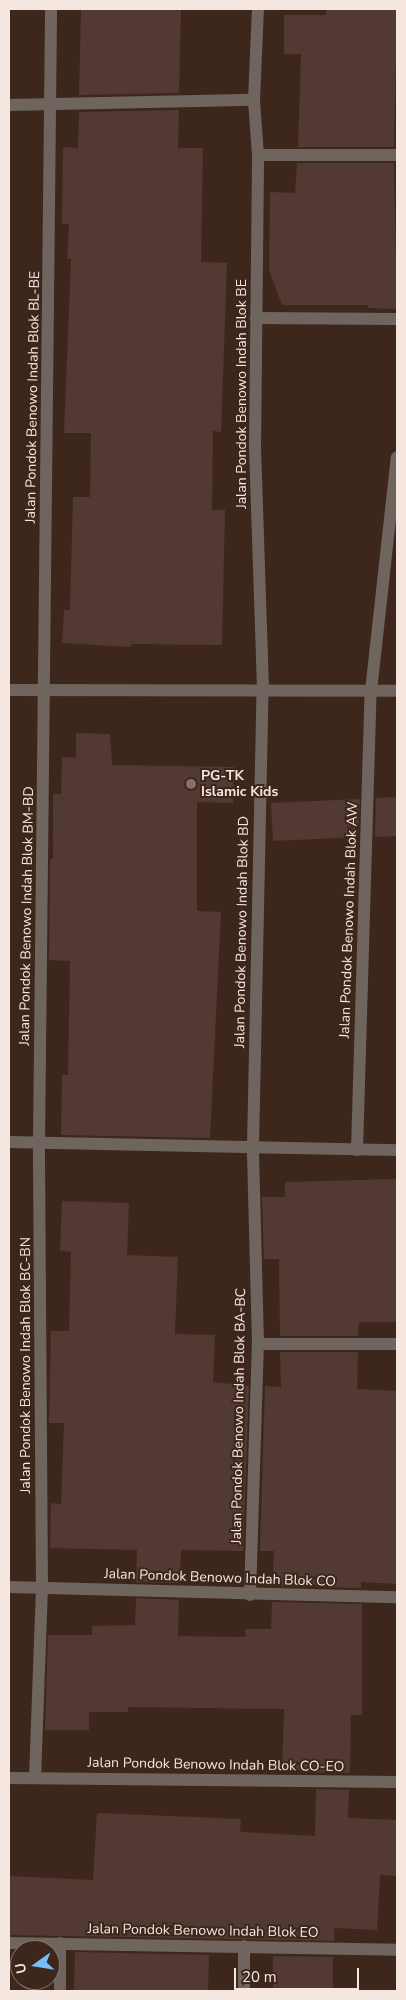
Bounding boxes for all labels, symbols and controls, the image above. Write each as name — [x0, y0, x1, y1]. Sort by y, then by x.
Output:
street label: Jalan Pondok Benowo Indah Blok BL-BE — [22, 271, 44, 523]
street label: Jalan Pondok Benowo Indah Blok BE — [234, 279, 250, 509]
place label: PG-TK Islamic Kids — [201, 768, 278, 800]
marker: PG-TK Islamic Kids — [185, 778, 197, 790]
street label: Jalan Pondok Benowo Indah Blok BM-BD — [16, 786, 38, 1046]
street label: Jalan Pondok Benowo Indah Blok AW — [336, 801, 362, 1039]
street label: Jalan Pondok Benowo Indah Blok BD — [232, 816, 252, 1048]
street label: Jalan Pondok Benowo Indah Blok BC-BN — [18, 1237, 34, 1493]
street label: Jalan Pondok Benowo Indah Blok BA-BC — [228, 1288, 250, 1544]
street label: Jalan Pondok Benowo Indah Blok CO — [104, 1566, 336, 1590]
street label: Jalan Pondok Benowo Indah Blok CO-EO — [88, 1754, 344, 1776]
street label: Jalan Pondok Benowo Indah Blok EO — [87, 1921, 319, 1941]
north arrow — [10, 1940, 60, 1990]
scale bar — [236, 1958, 361, 1990]
text: U — [10, 1961, 31, 1975]
text: 20 m — [242, 1967, 277, 1987]

